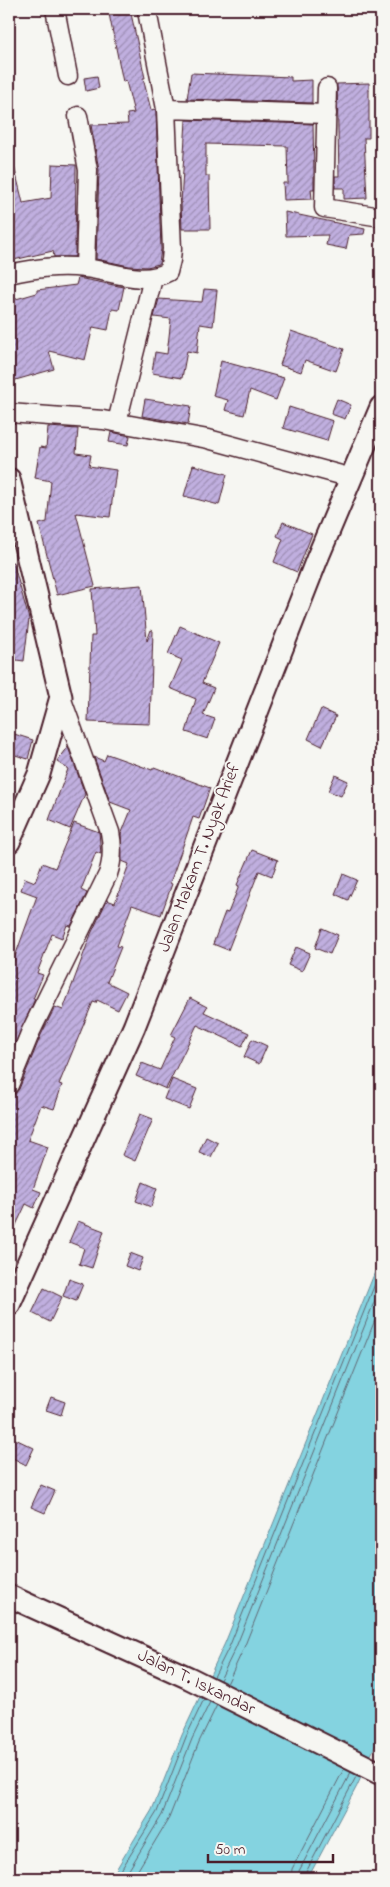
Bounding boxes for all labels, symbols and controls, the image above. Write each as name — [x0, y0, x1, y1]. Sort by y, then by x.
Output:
street label: Jalan Makam T. Nyak Arief — [152, 759, 248, 956]
street label: Jalan T. Iskandar — [133, 1643, 260, 1723]
scale bar — [208, 1832, 332, 1864]
text: 50 m — [215, 1839, 246, 1861]

